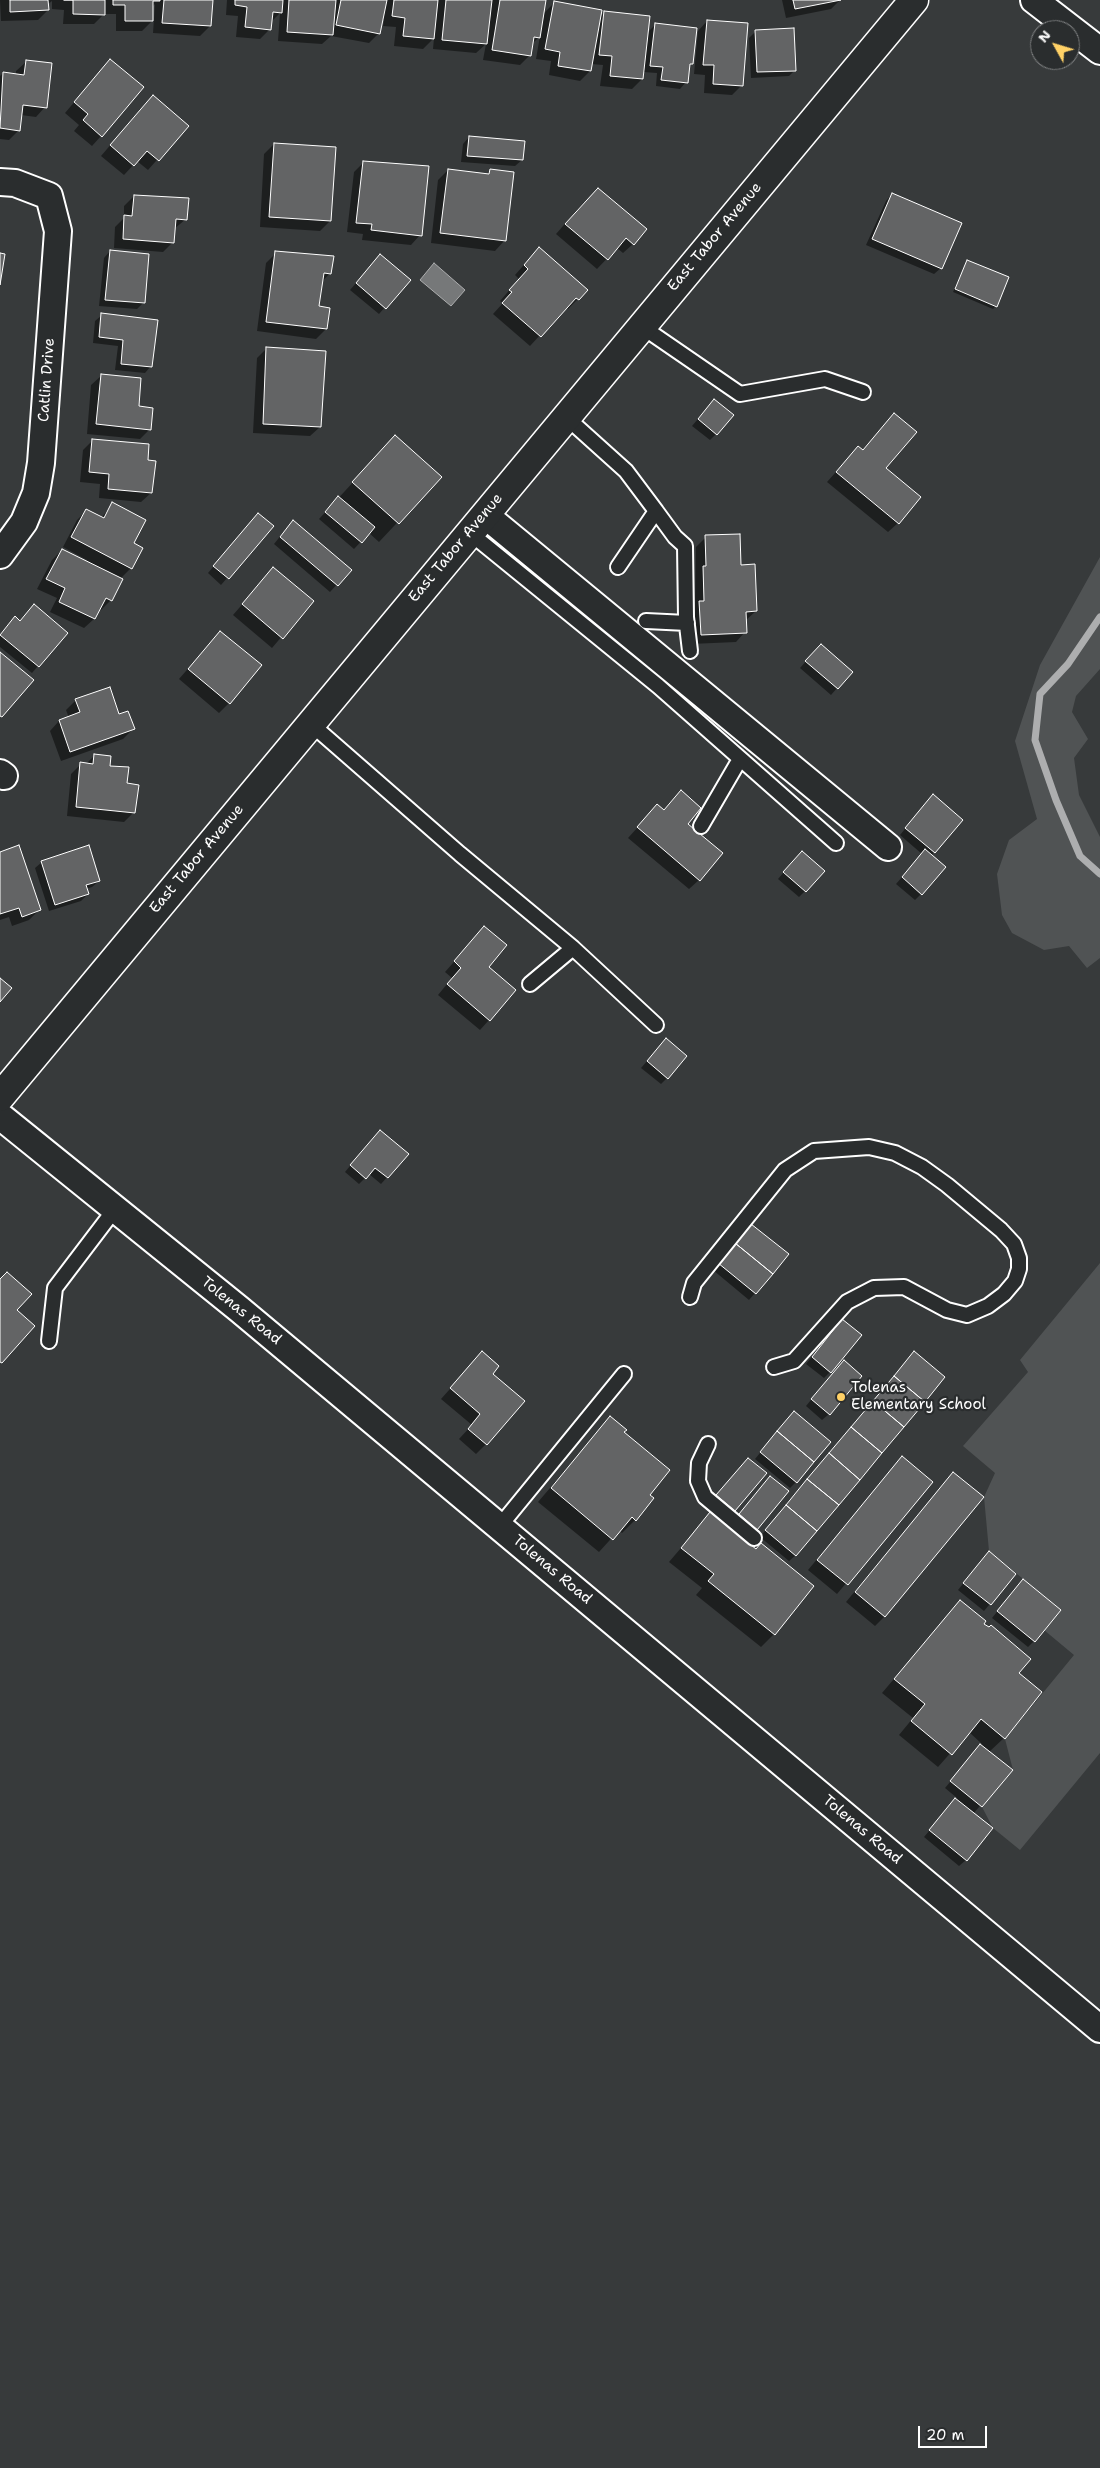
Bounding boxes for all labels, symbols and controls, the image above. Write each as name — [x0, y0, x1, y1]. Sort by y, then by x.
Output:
north arrow — [1030, 20, 1080, 70]
text: N — [1034, 26, 1055, 46]
street label: East Tabor Avenue — [664, 179, 766, 295]
street label: Catlin Drive — [35, 337, 59, 423]
street label: East Tabor Avenue — [405, 490, 507, 606]
street label: East Tabor Avenue — [146, 801, 248, 917]
street label: Tolenas Road — [197, 1273, 285, 1349]
place label: Tolenas Elementary School — [851, 1379, 986, 1414]
marker: Tolenas Elementary School — [835, 1391, 847, 1403]
street label: Tolenas Road — [509, 1532, 595, 1608]
street label: Tolenas Road — [819, 1792, 905, 1868]
scale bar — [920, 2416, 989, 2448]
text: 20 m — [926, 2425, 965, 2445]

